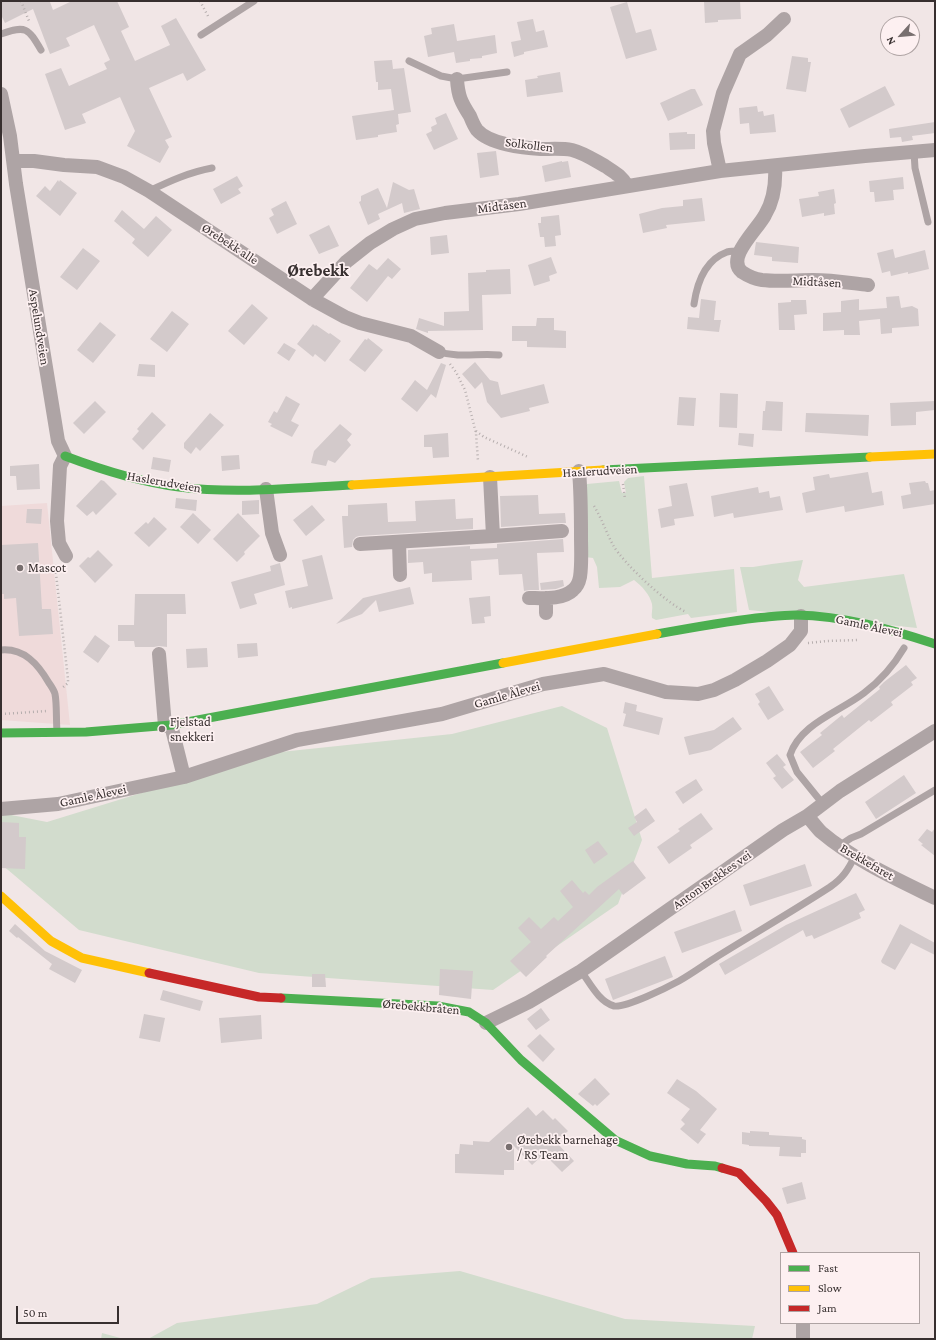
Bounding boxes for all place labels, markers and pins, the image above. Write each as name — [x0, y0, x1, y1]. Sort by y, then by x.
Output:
place label: Mascot — [28, 560, 66, 576]
marker: Mascot — [15, 563, 25, 573]
place label: Fjelstad snekkeri — [170, 714, 214, 745]
marker: Fjelstad snekkeri — [157, 724, 167, 734]
place label: Ørebekk barnehage / RS Team — [517, 1132, 618, 1163]
marker: Ørebekk barnehage / RS Team — [504, 1142, 514, 1152]

